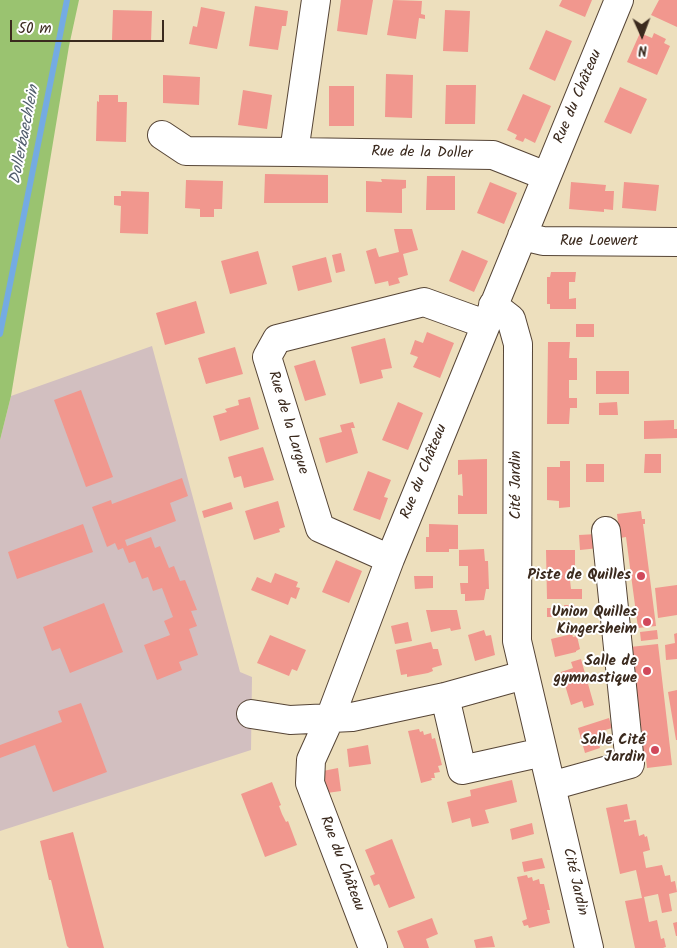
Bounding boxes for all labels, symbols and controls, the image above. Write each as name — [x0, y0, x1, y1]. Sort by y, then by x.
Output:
scale bar — [12, 10, 166, 42]
north arrow — [617, 10, 667, 60]
text: 50 m — [18, 17, 52, 41]
text: N — [638, 39, 647, 61]
street label: Rue du Château — [551, 47, 607, 147]
water label: Dollerbaechlein — [7, 84, 45, 186]
street label: Rue de la Doller — [371, 144, 473, 164]
street label: Rue Loewert — [560, 233, 638, 251]
street label: Rue de la Largue — [263, 369, 311, 477]
street label: Rue du Château — [398, 422, 452, 522]
street label: Cité Jardin — [508, 450, 526, 520]
place label: Piste de Quilles — [527, 567, 631, 585]
marker: Piste de Quilles — [635, 570, 647, 582]
place label: Union Quilles Kingersheim — [552, 604, 637, 639]
marker: Union Quilles Kingersheim — [641, 616, 653, 628]
place label: Salle de gymnastique — [554, 653, 637, 688]
marker: Salle de gymnastique — [641, 665, 653, 677]
place label: Salle Cité Jardin — [581, 732, 645, 767]
marker: Salle Cité Jardin — [649, 744, 661, 756]
street label: Rue du Château — [315, 814, 367, 914]
street label: Cité Jardin — [557, 846, 591, 918]

